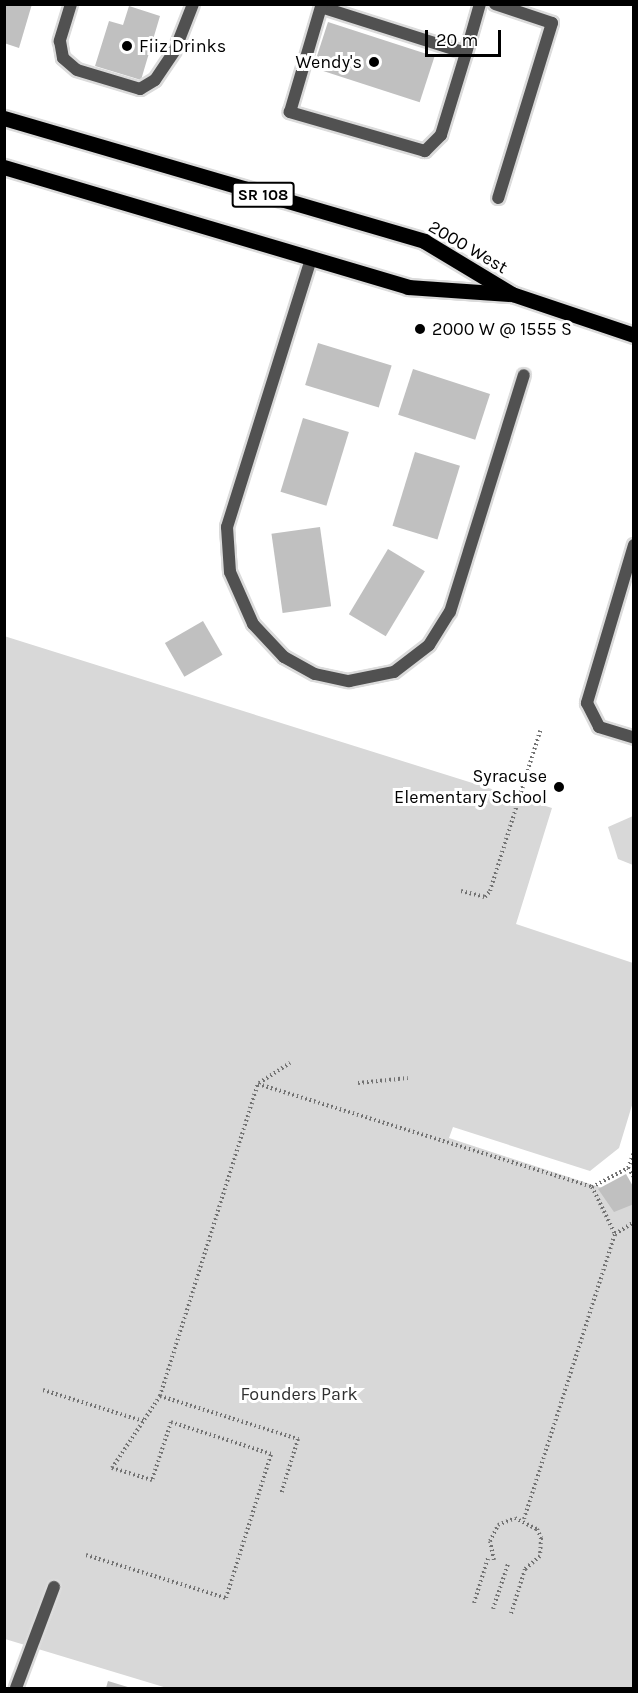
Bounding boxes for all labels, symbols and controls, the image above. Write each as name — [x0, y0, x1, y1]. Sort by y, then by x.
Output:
scale bar — [428, 18, 504, 56]
text: 20 m — [436, 29, 478, 51]
place label: Fiiz Drinks — [139, 35, 226, 57]
marker: Fiiz Drinks — [120, 39, 134, 53]
place label: Wendy's — [295, 51, 362, 73]
marker: Wendy's — [367, 55, 381, 69]
road number: SR 108 — [232, 182, 294, 208]
street label: 2000 West — [425, 216, 511, 278]
place label: 2000 W @ 1555 S — [432, 318, 572, 340]
marker: 2000 W @ 1555 S — [413, 322, 427, 336]
place label: Syracuse Elementary School — [394, 766, 547, 808]
marker: Syracuse Elementary School — [552, 780, 566, 794]
park label: Founders Park — [240, 1383, 358, 1405]

